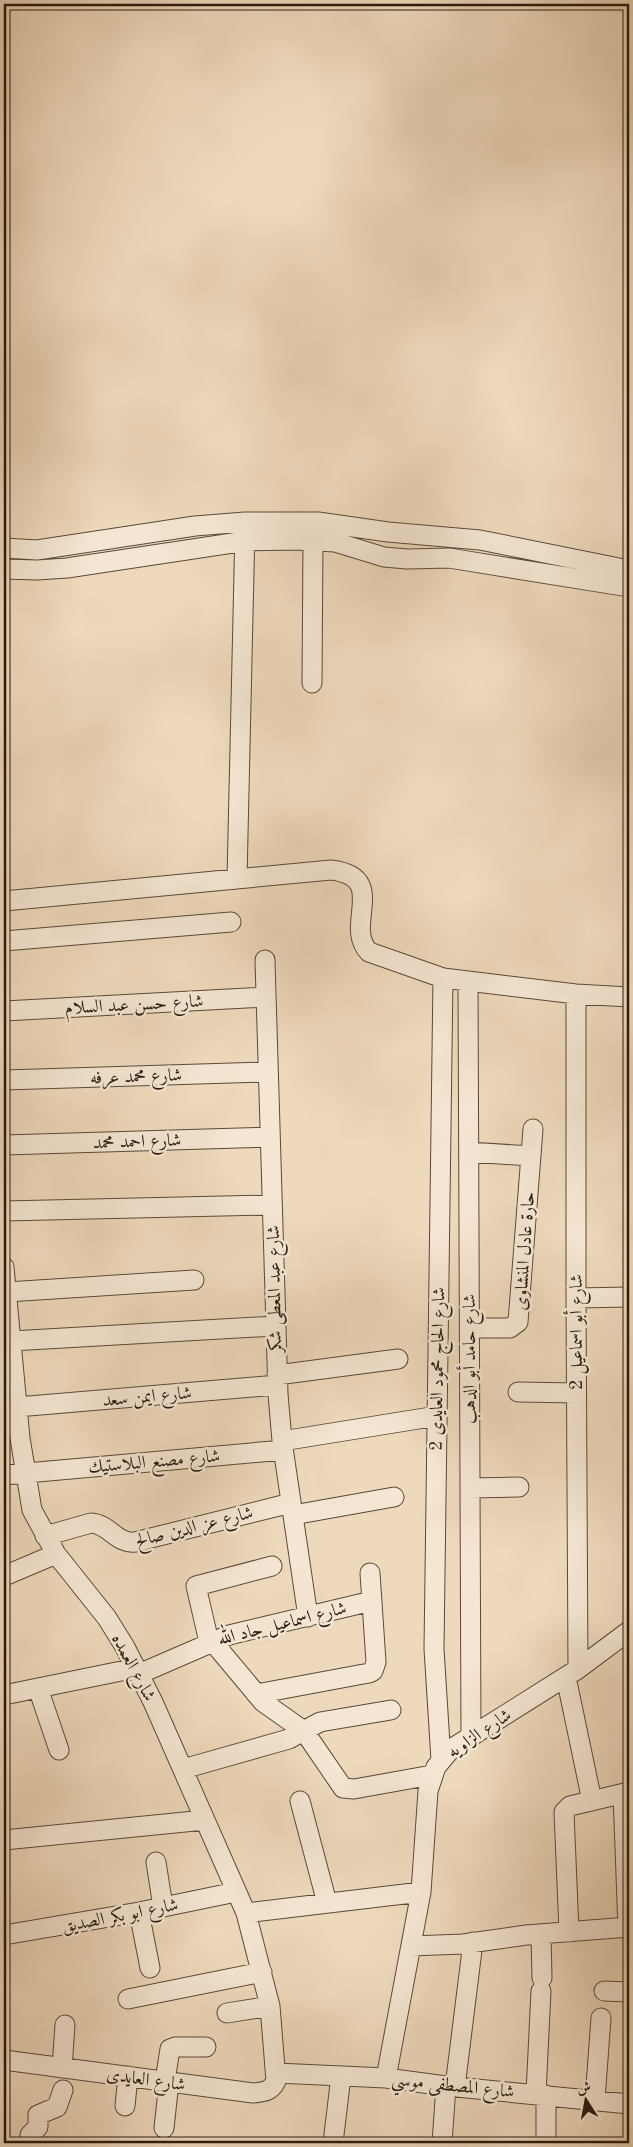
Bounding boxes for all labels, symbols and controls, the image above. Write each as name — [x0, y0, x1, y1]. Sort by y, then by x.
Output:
street label: شارع حسن عبد السلام — [64, 992, 204, 1024]
street label: شارع محمد عرفه — [90, 1066, 183, 1093]
street label: شارع احمد محمد — [93, 1131, 182, 1158]
street label: حارة عادل المنشاوى — [512, 1191, 539, 1311]
street label: شارع عبد المعطى شكر — [264, 1225, 290, 1355]
street label: شارع أبو اسماعيل 2 — [563, 1274, 591, 1390]
street label: شارع الحاج محمود العايدى 2 — [428, 1287, 454, 1451]
street label: شارع حامد أبو الدهب — [456, 1294, 484, 1424]
street label: شارع ايمن سعد — [102, 1384, 193, 1415]
street label: شارع مصنع البلاستيك — [87, 1447, 221, 1483]
street label: شارع عز الدين صالح — [134, 1504, 256, 1556]
street label: شارع اسماعيل جاد الله — [215, 1593, 350, 1654]
street label: شارع العمده — [104, 1631, 158, 1706]
street label: شارع الزاويه — [444, 1706, 518, 1766]
street label: شارع ابو بكر الصديق — [60, 1895, 181, 1941]
street label: شارع العايدى — [105, 2066, 186, 2099]
street label: شارع المصطفى موسي — [390, 2071, 515, 2108]
north arrow — [560, 2074, 610, 2124]
text: ش — [576, 2080, 592, 2096]

